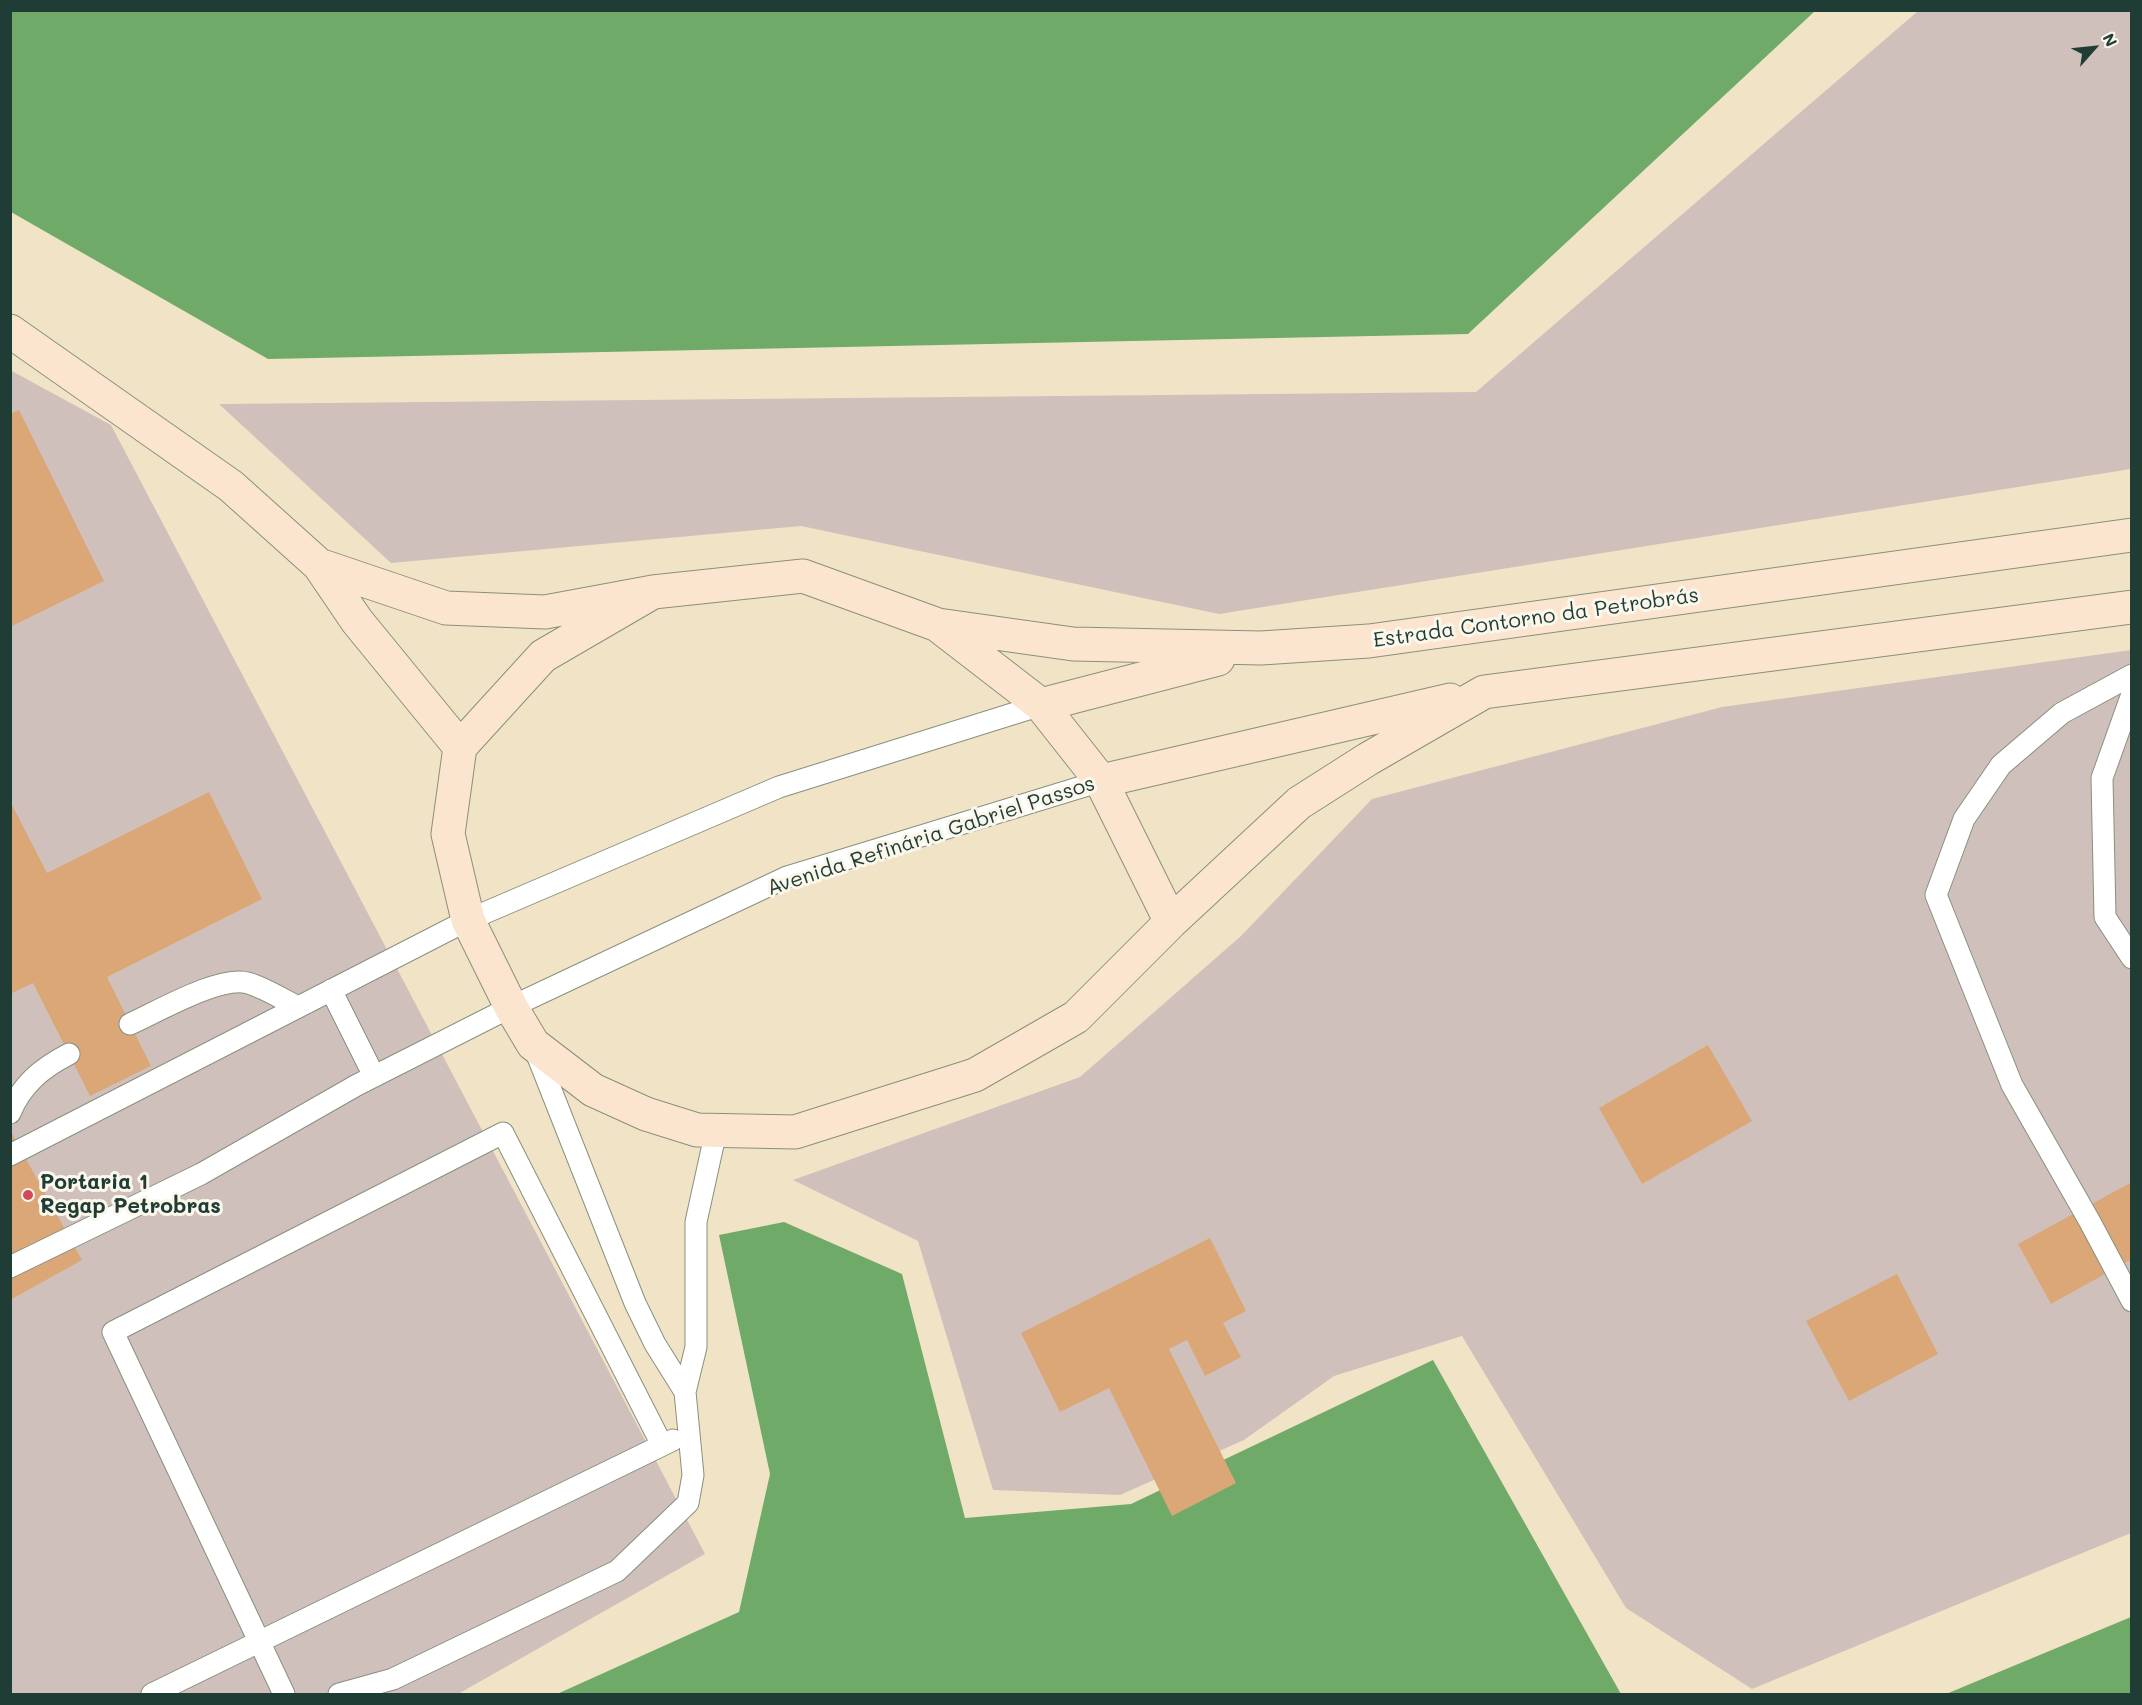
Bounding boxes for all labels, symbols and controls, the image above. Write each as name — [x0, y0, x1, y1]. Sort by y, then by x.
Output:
north arrow — [2064, 18, 2124, 78]
text: N — [2098, 29, 2123, 50]
street label: Estrada Contorno da Petrobrás — [1371, 583, 1701, 653]
street label: Avenida Refinária Gabriel Passos — [764, 771, 1098, 901]
place label: Portaria 1 Regap Petrobras — [40, 1170, 221, 1220]
marker: Portaria 1 Regap Petrobras — [21, 1188, 35, 1202]

